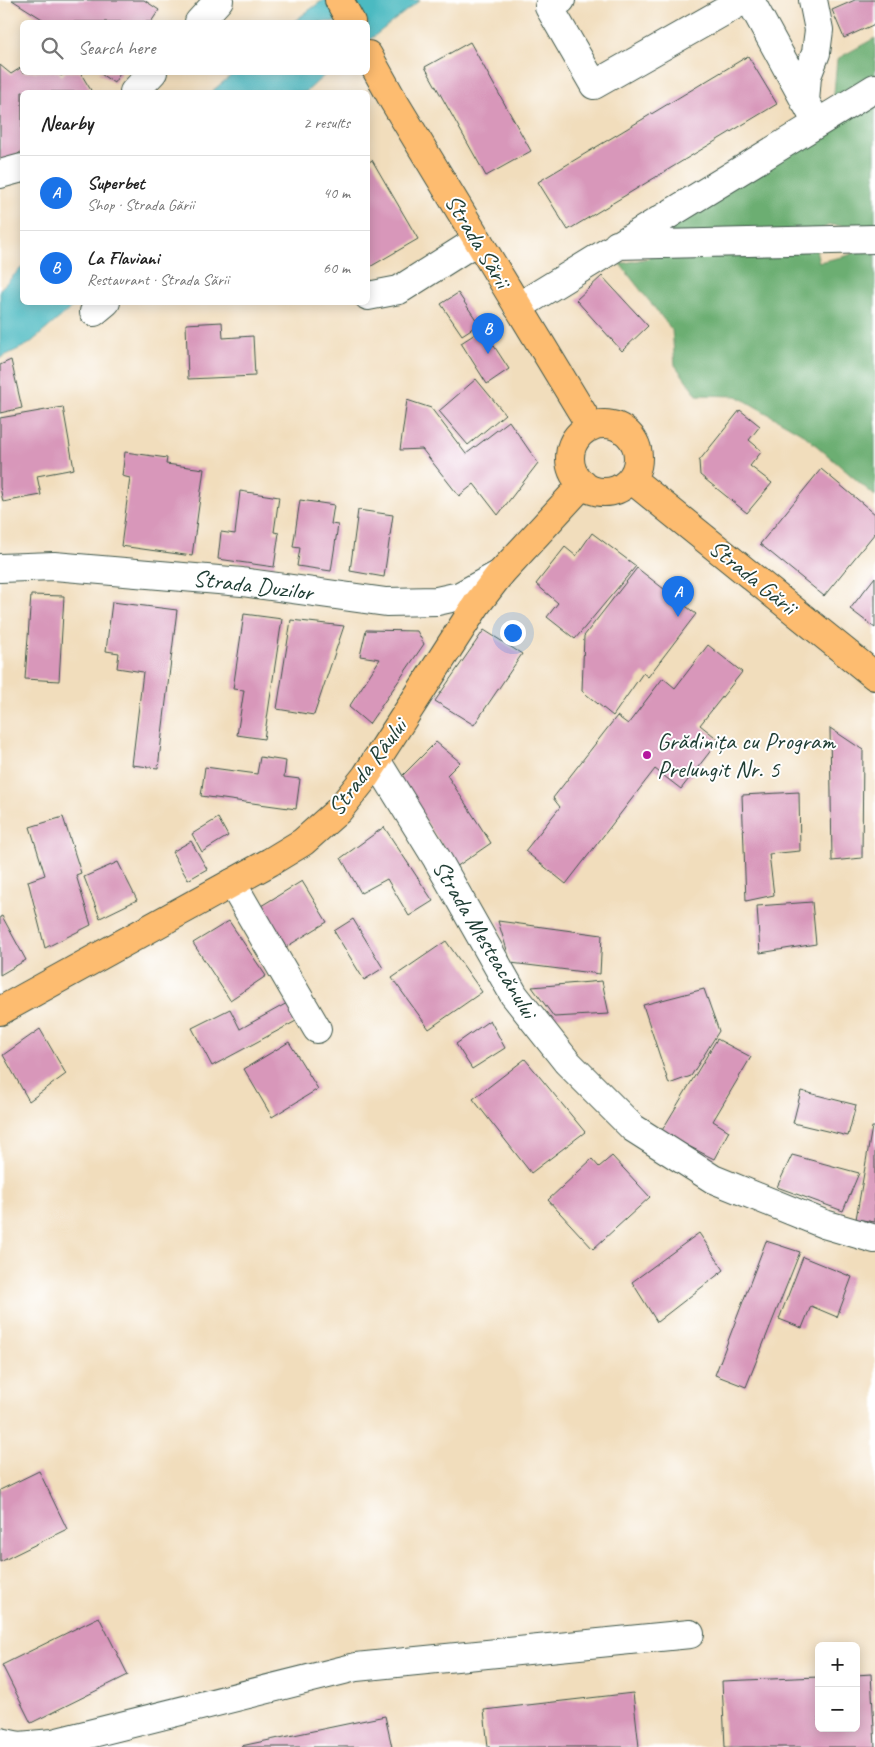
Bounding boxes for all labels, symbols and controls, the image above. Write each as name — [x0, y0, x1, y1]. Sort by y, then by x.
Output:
search box — [20, 20, 370, 75]
icon: search — [38, 34, 66, 62]
text: Search here — [78, 36, 155, 60]
text: Nearby — [40, 110, 93, 136]
text: 2 results — [303, 113, 350, 133]
text: Superbet — [87, 171, 145, 195]
text: A — [52, 183, 60, 203]
text: 40 m — [323, 183, 350, 203]
street label: Strada Sării — [438, 189, 519, 295]
text: Shop · Strada Gării — [87, 195, 194, 215]
text: La Flaviani — [87, 246, 159, 270]
text: B — [52, 258, 60, 278]
text: 60 m — [323, 258, 350, 278]
text: Restaurant · Strada Sării — [87, 270, 229, 290]
pin: B — [472, 313, 504, 354]
street label: Strada Gării — [703, 533, 805, 623]
street label: Strada Duzilor — [191, 563, 317, 608]
pin: A — [662, 576, 694, 617]
your location — [500, 620, 526, 646]
street label: Strada Râului — [321, 710, 415, 822]
place label: Grădinița cu Program Prelungit Nr. 5 — [657, 726, 836, 784]
marker: Grădinița cu Program Prelungit Nr. 5 — [641, 749, 653, 761]
street label: Strada Mesteacănului — [426, 855, 546, 1026]
map controls — [815, 1642, 860, 1732]
button: + — [815, 1642, 860, 1687]
button: − — [815, 1687, 860, 1732]

